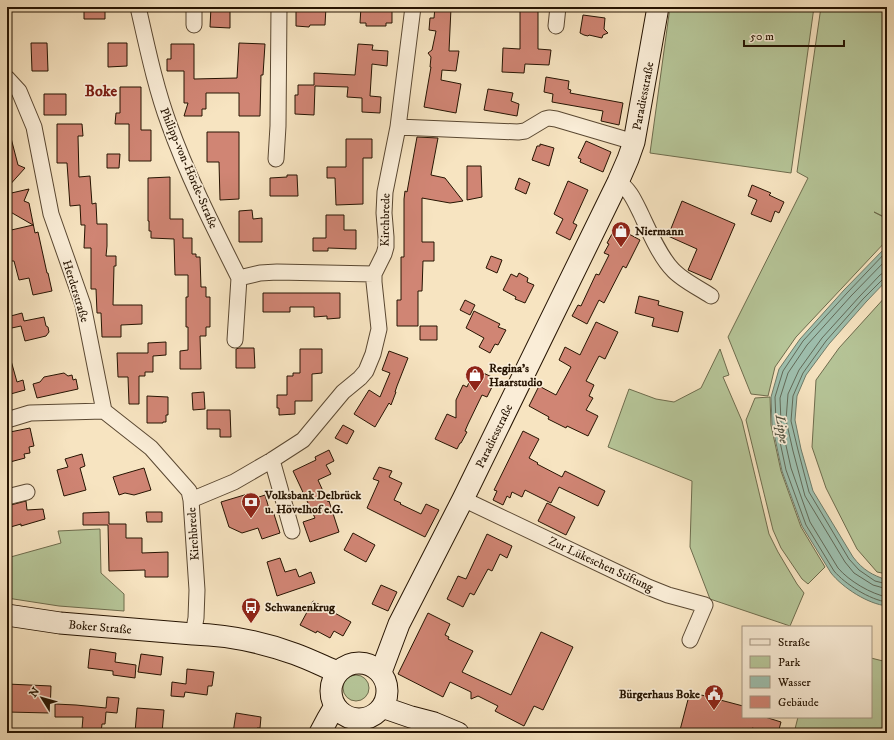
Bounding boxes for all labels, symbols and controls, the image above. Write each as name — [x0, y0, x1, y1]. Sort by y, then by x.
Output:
scale bar — [744, 22, 844, 48]
text: 50 m — [750, 29, 774, 44]
street label: Paradiesstraße — [630, 61, 657, 132]
district label: Boke — [85, 81, 118, 101]
street label: Philipp-von-Hörde-Straße — [156, 105, 221, 231]
street label: Kirchbrede — [378, 193, 393, 247]
shop icon: Niermann — [610, 220, 632, 248]
place label: Niermann — [635, 224, 684, 239]
street label: Herderstraße — [59, 258, 92, 324]
place label: Regina's Haarstudio — [489, 361, 542, 390]
shop icon: Regina's Haarstudio — [464, 364, 486, 392]
street label: Paradiesstraße — [473, 402, 516, 471]
water label: Lippe — [772, 413, 792, 445]
place label: Volksbank Delbrück u. Hövelhof e.G. — [264, 488, 362, 517]
bank icon: Volksbank Delbrück u. Hövelhof e.G. — [240, 491, 262, 519]
street label: Kirchbrede — [184, 507, 203, 561]
street label: Zur Lükeschen Stiftung — [546, 534, 656, 595]
bus stop icon: Schwanenkrug — [240, 596, 262, 624]
place label: Schwanenkrug — [265, 600, 336, 615]
street label: Boker Straße — [68, 617, 132, 638]
legend — [742, 626, 872, 718]
text: Straße — [778, 635, 810, 650]
text: Park — [778, 655, 800, 670]
text: Wasser — [777, 675, 811, 690]
north arrow — [22, 678, 62, 718]
public building icon: Bürgerhaus Boke — [703, 683, 725, 711]
text: N — [27, 685, 43, 700]
place label: Bürgerhaus Boke — [619, 687, 700, 702]
text: Gebäude — [778, 695, 819, 710]

